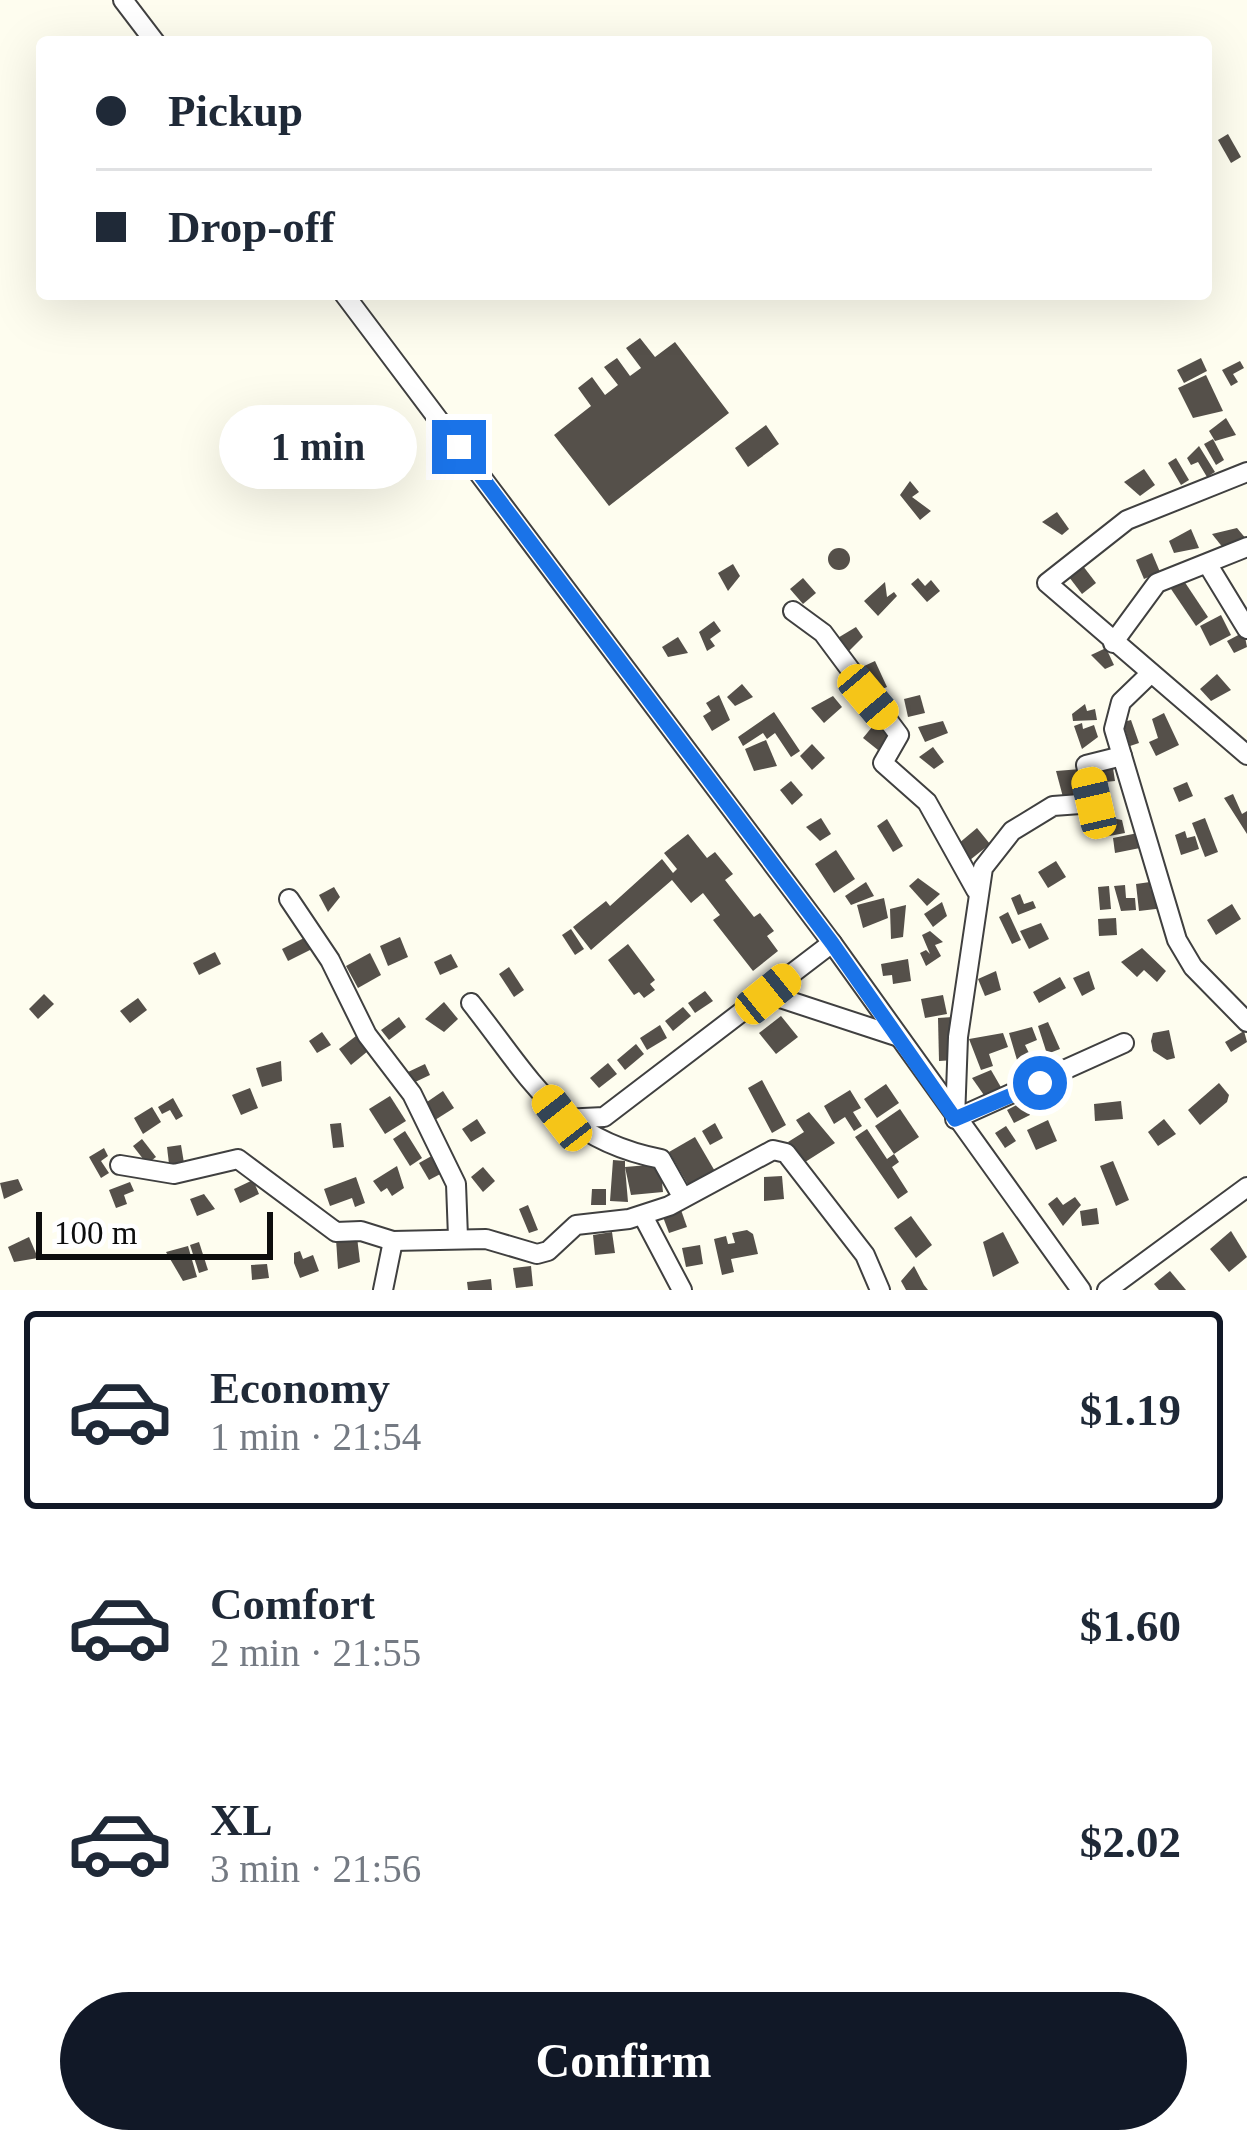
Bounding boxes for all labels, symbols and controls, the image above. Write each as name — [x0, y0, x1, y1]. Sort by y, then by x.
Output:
text: Pickup — [168, 86, 303, 136]
text: Drop-off — [168, 202, 335, 252]
callout: 1 min — [219, 405, 417, 489]
route end — [432, 420, 486, 474]
text: 1 min — [271, 425, 365, 468]
car — [831, 658, 905, 736]
car — [1068, 764, 1120, 842]
car — [729, 957, 807, 1031]
route start — [1013, 1056, 1067, 1110]
car — [526, 1079, 598, 1157]
scale bar — [36, 1206, 273, 1259]
text: 100 m — [54, 1215, 137, 1251]
icon: car — [66, 1356, 174, 1464]
text: Economy — [210, 1363, 390, 1413]
text: $1.19 — [1080, 1385, 1181, 1435]
text: 1 min · 21:54 — [210, 1415, 421, 1458]
icon: car — [66, 1572, 174, 1680]
text: Comfort — [210, 1579, 375, 1629]
text: $1.60 — [1080, 1601, 1181, 1651]
text: 2 min · 21:55 — [210, 1631, 421, 1674]
icon: car — [66, 1788, 174, 1896]
text: XL — [210, 1795, 273, 1845]
text: $2.02 — [1080, 1817, 1181, 1867]
text: 3 min · 21:56 — [210, 1847, 421, 1890]
button: Confirm — [60, 1992, 1187, 2130]

